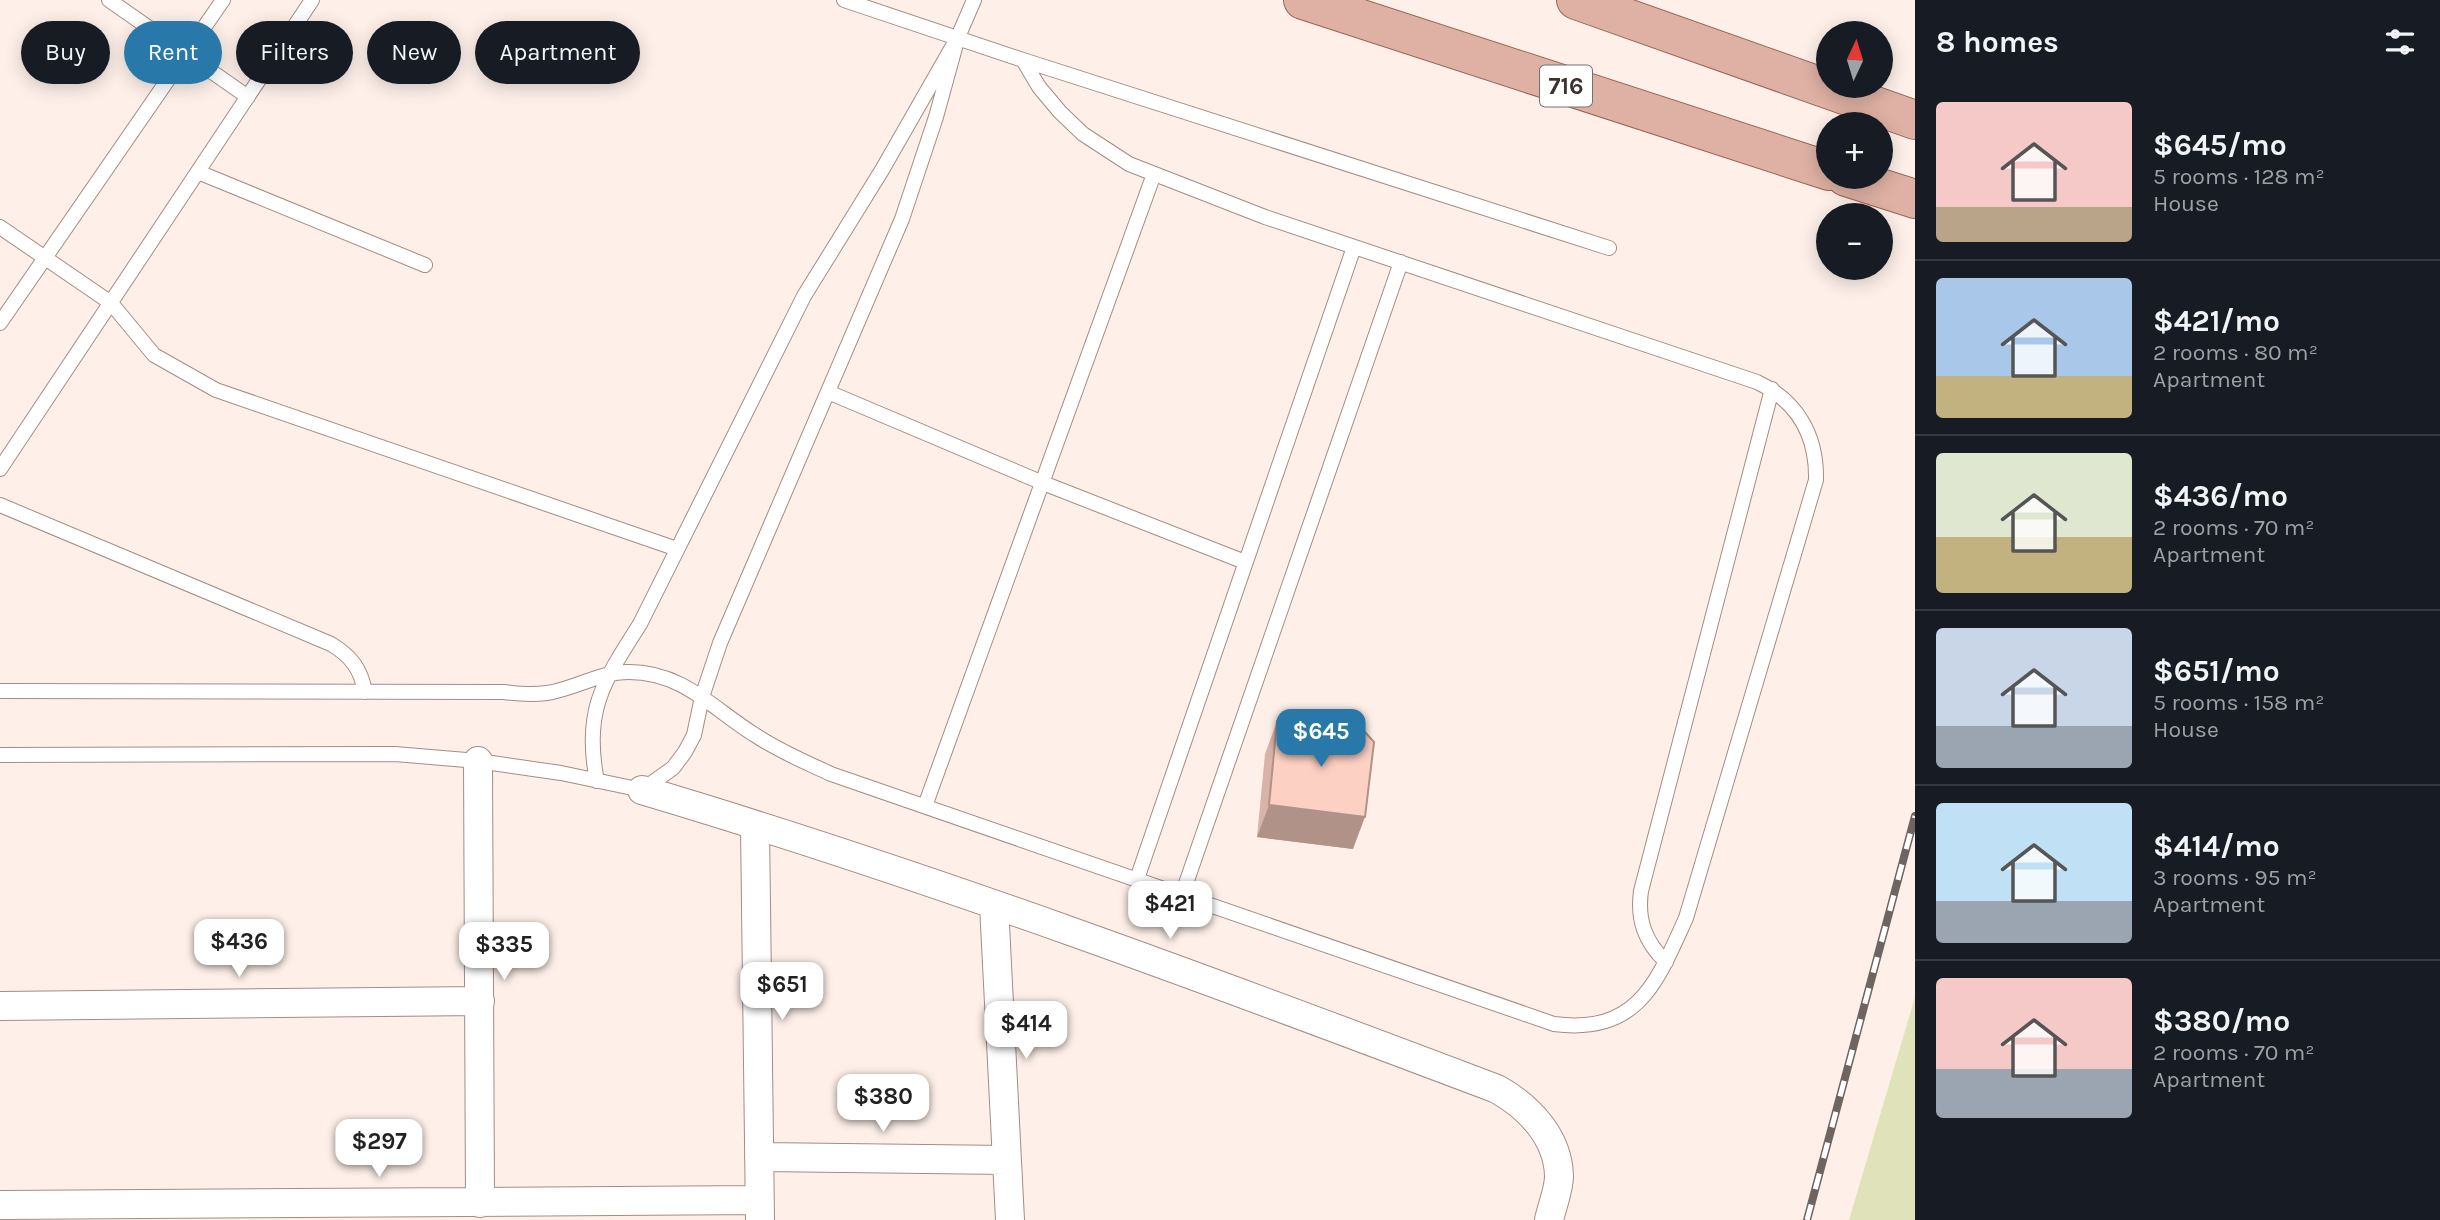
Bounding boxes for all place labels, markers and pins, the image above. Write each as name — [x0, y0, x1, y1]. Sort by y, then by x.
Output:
pin: $645 — [1280, 710, 1362, 769]
pin: $421 — [1129, 881, 1211, 941]
pin: $436 — [198, 920, 280, 979]
pin: $335 — [463, 922, 545, 982]
pin: $651 — [741, 962, 823, 1022]
pin: $414 — [985, 1002, 1067, 1061]
pin: $380 — [842, 1074, 924, 1134]
pin: $297 — [338, 1120, 420, 1179]

